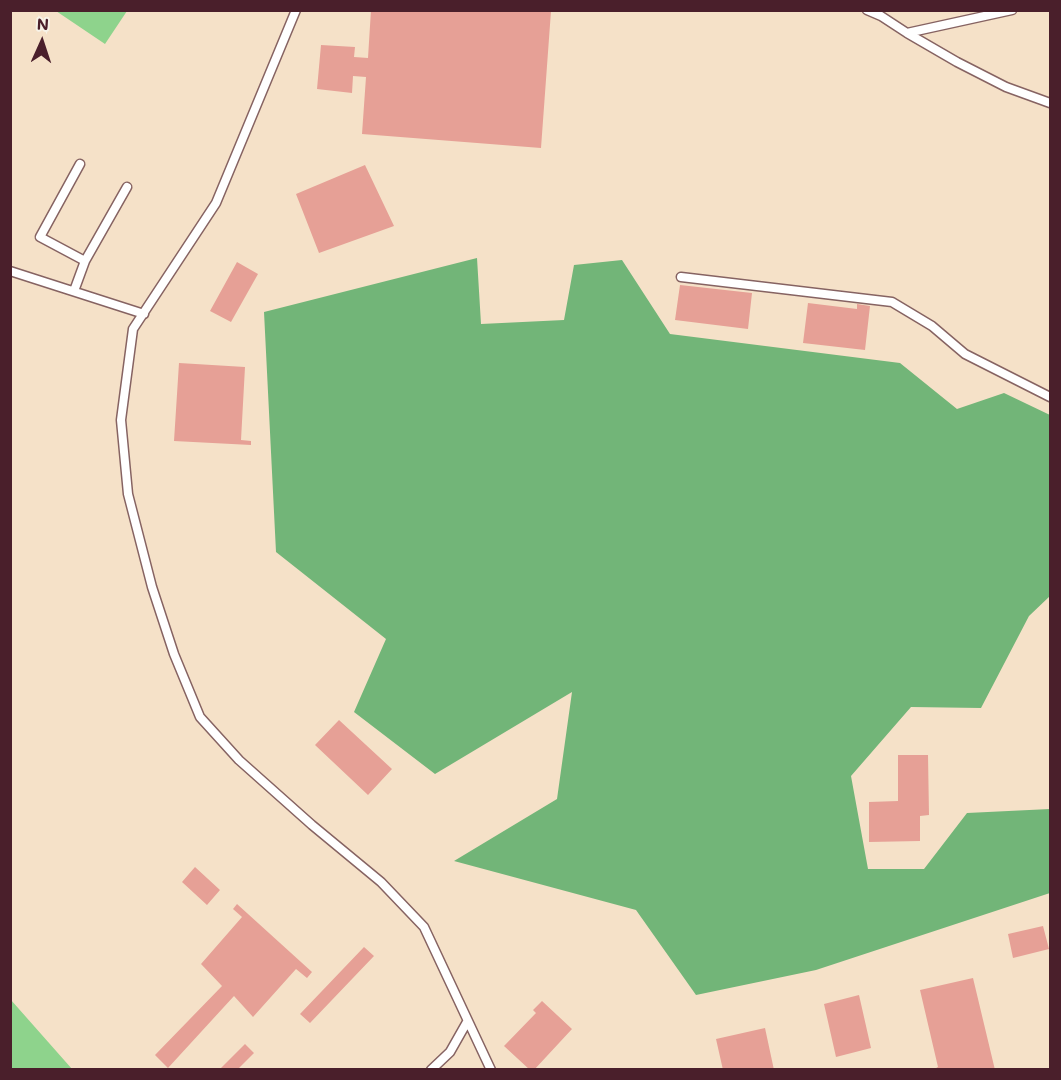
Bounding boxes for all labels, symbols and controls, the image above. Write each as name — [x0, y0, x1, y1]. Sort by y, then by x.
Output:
north arrow — [12, 12, 72, 72]
text: N — [36, 13, 50, 34]

